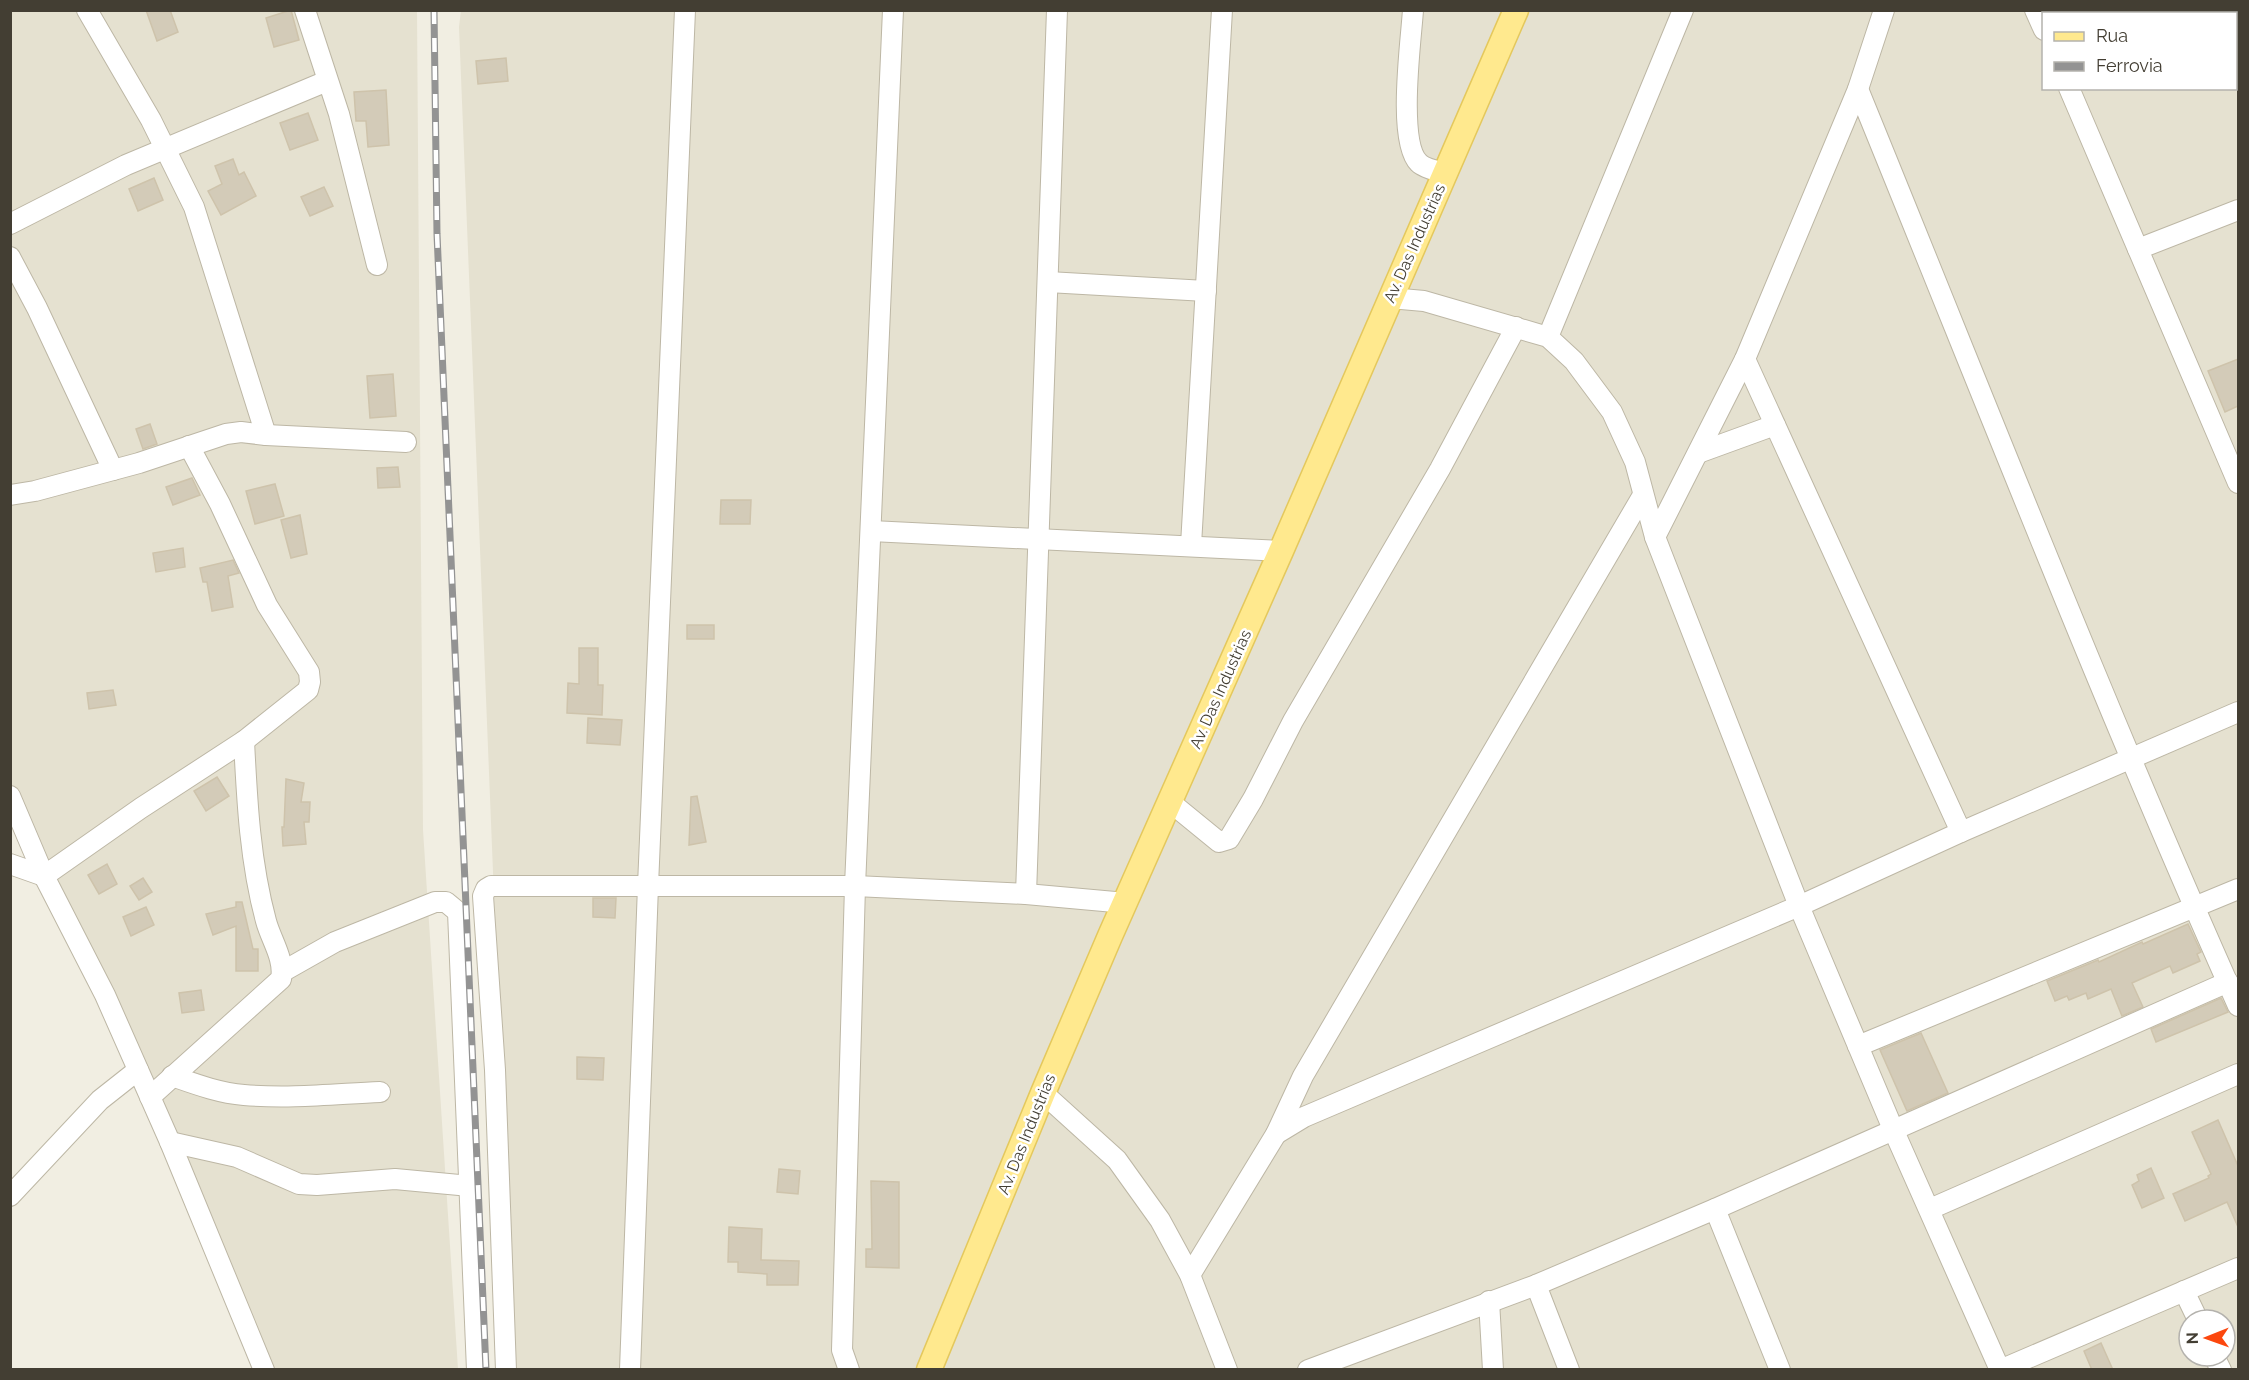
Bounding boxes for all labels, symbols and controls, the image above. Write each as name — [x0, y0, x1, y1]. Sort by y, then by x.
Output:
legend — [2042, 12, 2237, 90]
text: Rua — [2096, 25, 2128, 46]
text: Ferrovia — [2096, 55, 2163, 76]
street label: Av. Das Industrias — [1380, 181, 1449, 306]
street label: Av. Das Industrias — [1186, 627, 1255, 752]
street label: Av. Das Industrias — [994, 1071, 1059, 1197]
north arrow — [2177, 1308, 2237, 1368]
text: N — [2183, 1332, 2202, 1345]

